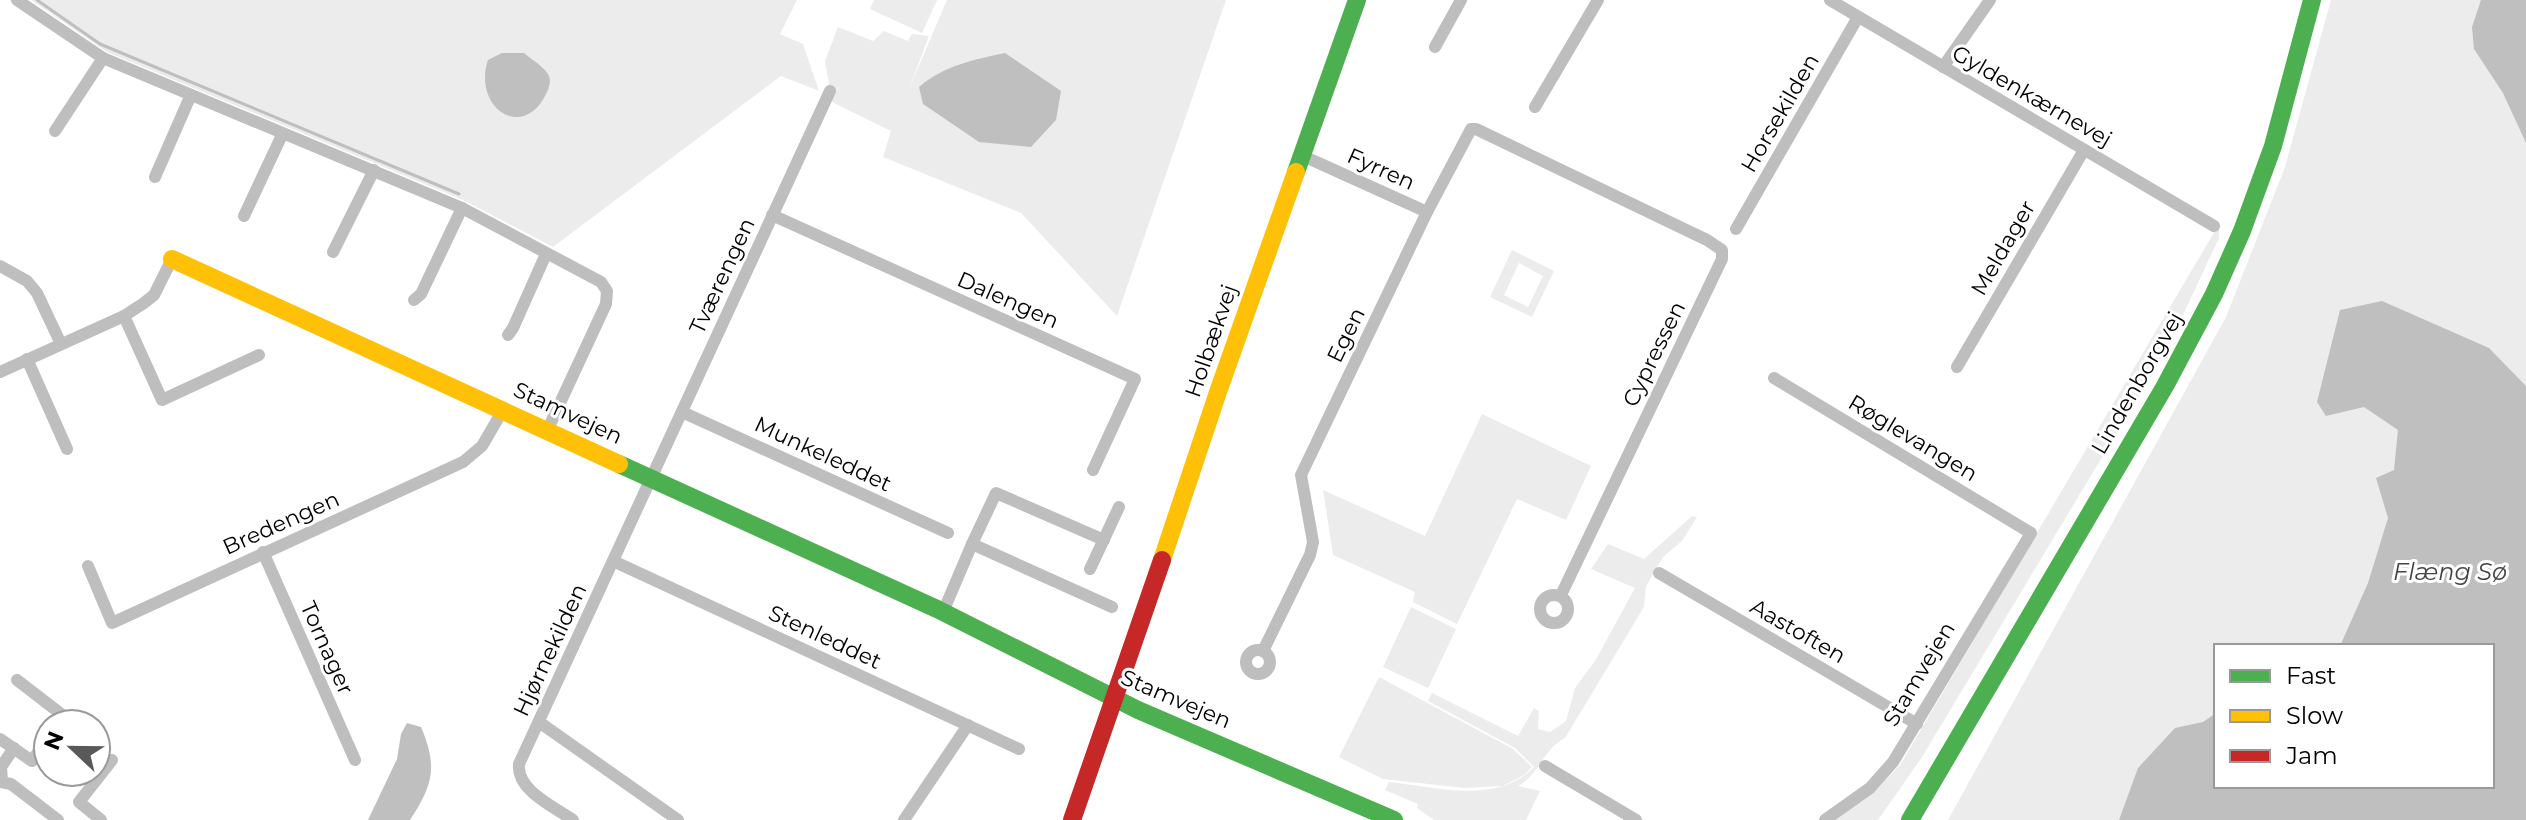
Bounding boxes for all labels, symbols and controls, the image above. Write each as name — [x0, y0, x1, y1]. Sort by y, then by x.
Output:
street label: Gyldenkærnevej — [1947, 39, 2117, 153]
street label: Horsekilden — [1735, 49, 1825, 177]
street label: Fyrren — [1343, 142, 1419, 196]
street label: Meldager — [1965, 196, 2041, 300]
street label: Tværengen — [683, 214, 761, 338]
street label: Dalengen — [953, 266, 1063, 334]
street label: Holbækvej — [1179, 281, 1243, 401]
street label: Cypressen — [1617, 297, 1691, 411]
street label: Egen — [1321, 303, 1371, 367]
street label: Lindenborgvej — [2085, 307, 2189, 459]
street label: Stamvejen — [509, 376, 627, 450]
street label: Røglevangen — [1843, 389, 1983, 487]
street label: Munkeleddet — [750, 411, 896, 498]
street label: Bredengen — [219, 485, 343, 561]
water label: Flæng Sø — [2393, 557, 2507, 586]
street label: Hjørnekilden — [508, 579, 592, 721]
street label: Aastoften — [1745, 593, 1851, 669]
street label: Tornager — [295, 597, 359, 699]
street label: Stenleddet — [764, 599, 886, 675]
street label: Stamvejen — [1877, 617, 1961, 731]
legend — [2214, 644, 2494, 788]
text: Fast — [2286, 661, 2337, 690]
street label: Stamvejen — [1117, 664, 1235, 734]
text: Slow — [2286, 701, 2343, 730]
north arrow — [32, 708, 112, 788]
text: N — [38, 727, 70, 754]
text: Jam — [2285, 741, 2338, 770]

